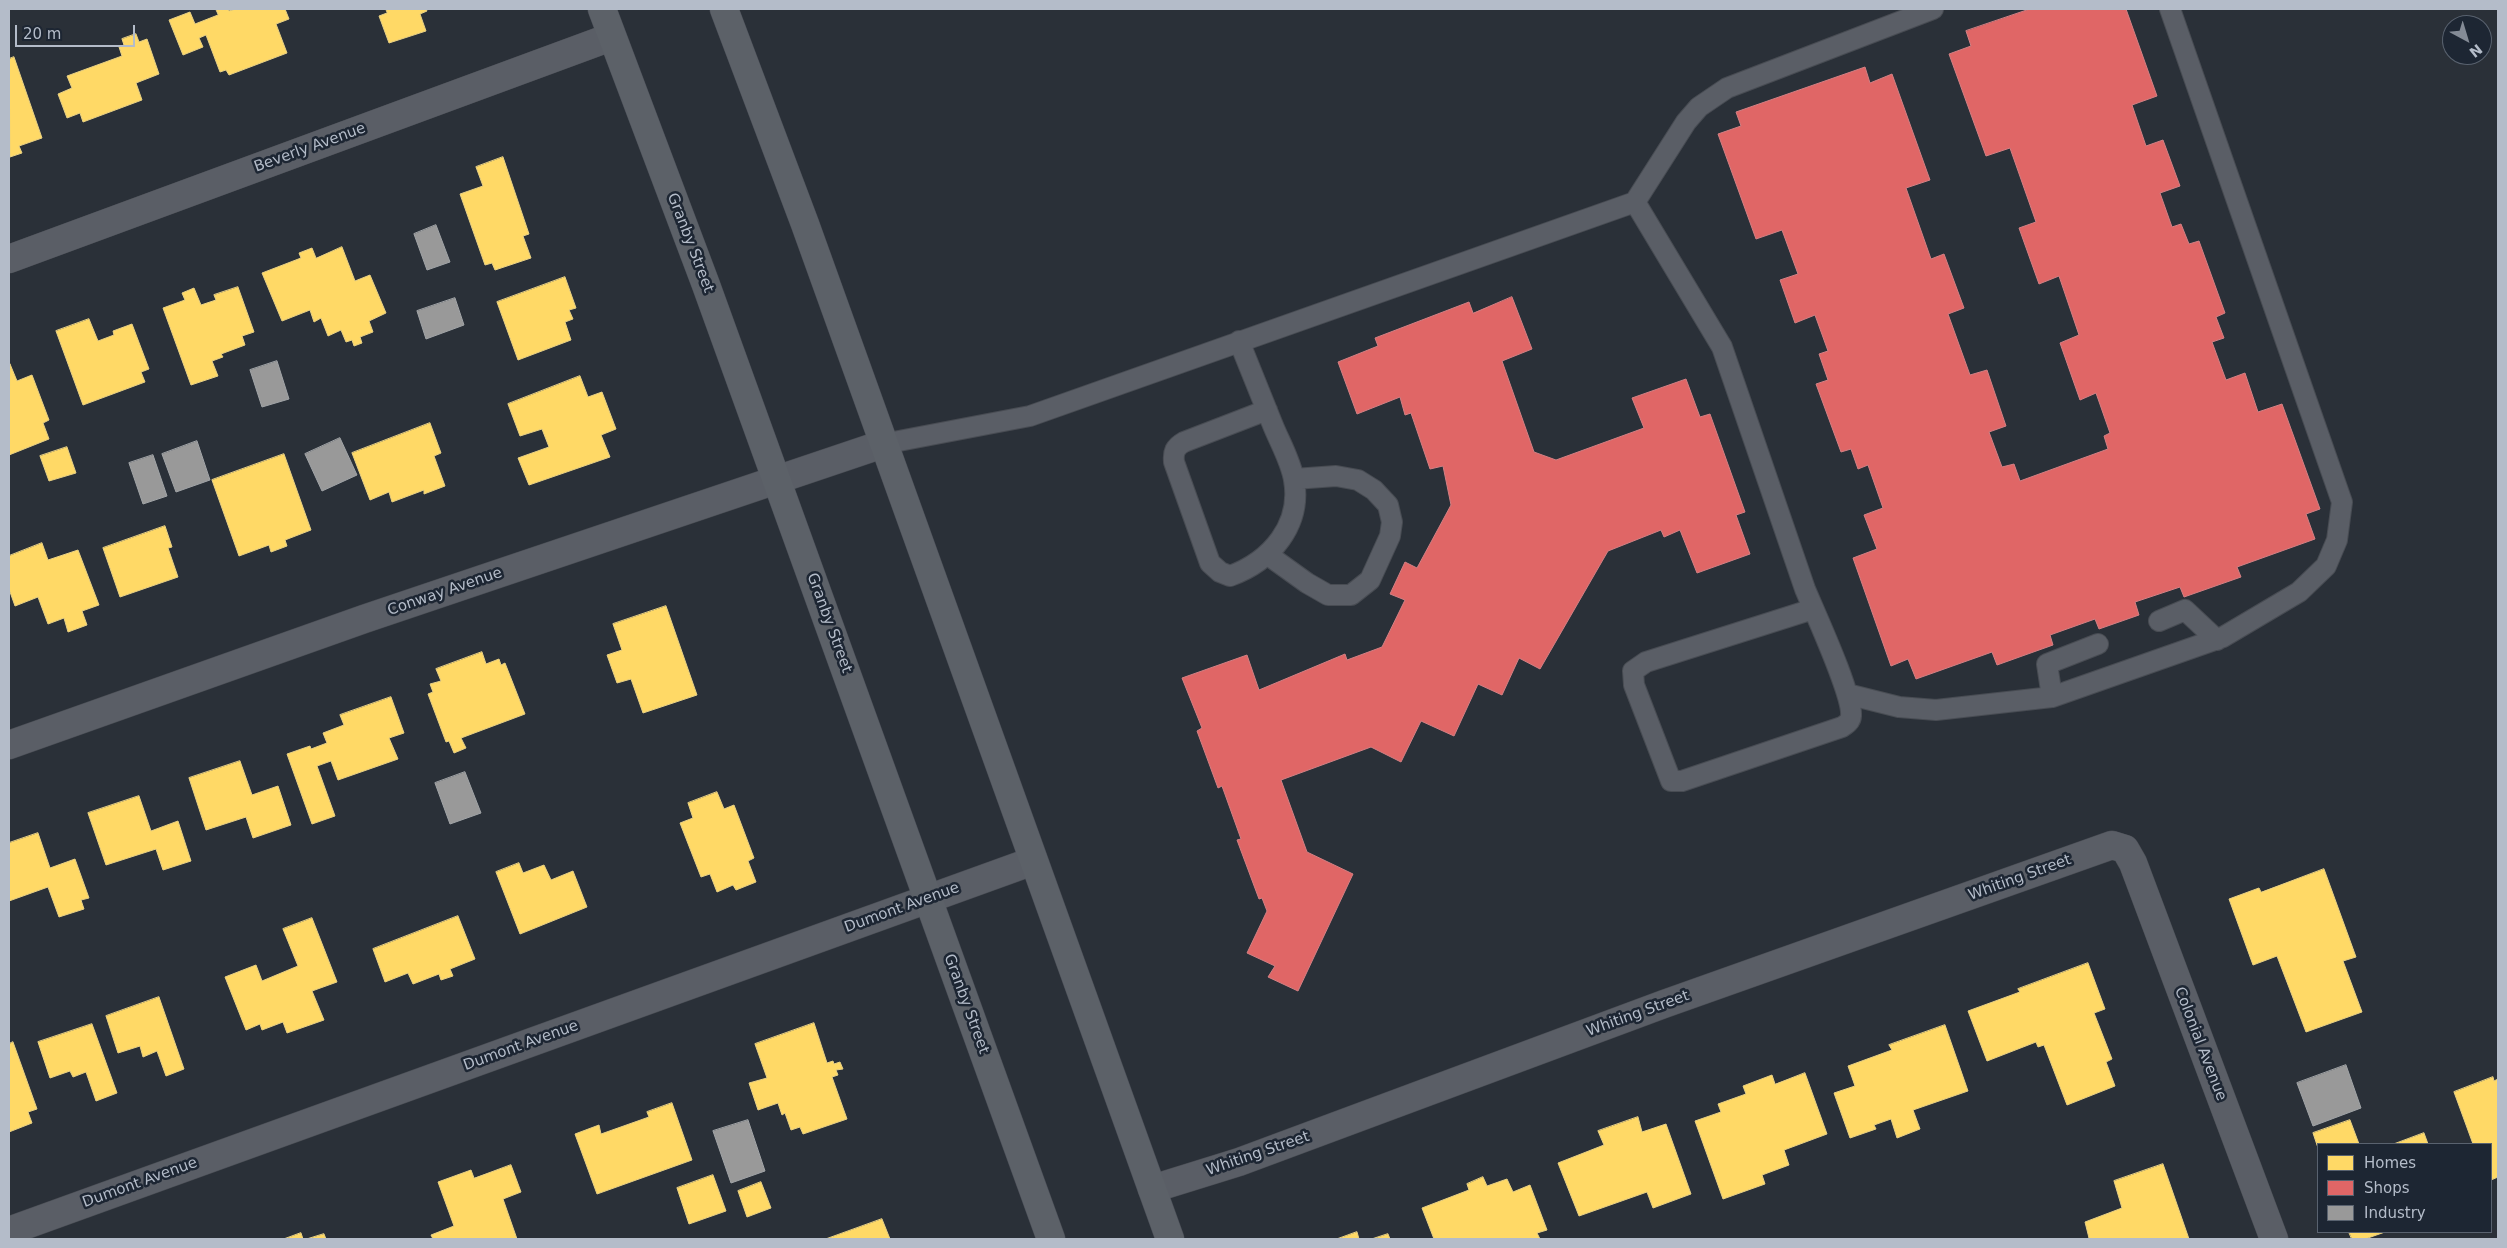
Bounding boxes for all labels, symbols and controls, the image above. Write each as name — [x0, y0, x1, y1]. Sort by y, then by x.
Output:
scale bar — [18, 15, 138, 47]
north arrow — [2442, 15, 2492, 65]
text: 20 m — [23, 25, 61, 43]
text: N — [2466, 41, 2485, 61]
street label: Beverly Avenue — [252, 119, 368, 177]
street label: Granby Street — [663, 191, 717, 295]
street label: Conway Avenue — [385, 564, 505, 620]
street label: Granby Street — [803, 570, 855, 676]
street label: Whiting Street — [1966, 851, 2074, 905]
street label: Dumont Avenue — [842, 879, 962, 937]
street label: Granby Street — [940, 951, 992, 1057]
street label: Colonial Avenue — [2170, 985, 2230, 1103]
street label: Whiting Street — [1584, 987, 1692, 1041]
street label: Dumont Avenue — [461, 1017, 581, 1075]
street label: Whiting Street — [1204, 1128, 1312, 1180]
legend — [2317, 1143, 2492, 1233]
street label: Dumont Avenue — [80, 1154, 200, 1212]
text: Homes — [2364, 1154, 2416, 1172]
text: Shops — [2364, 1179, 2410, 1197]
text: Industry — [2364, 1204, 2426, 1222]

